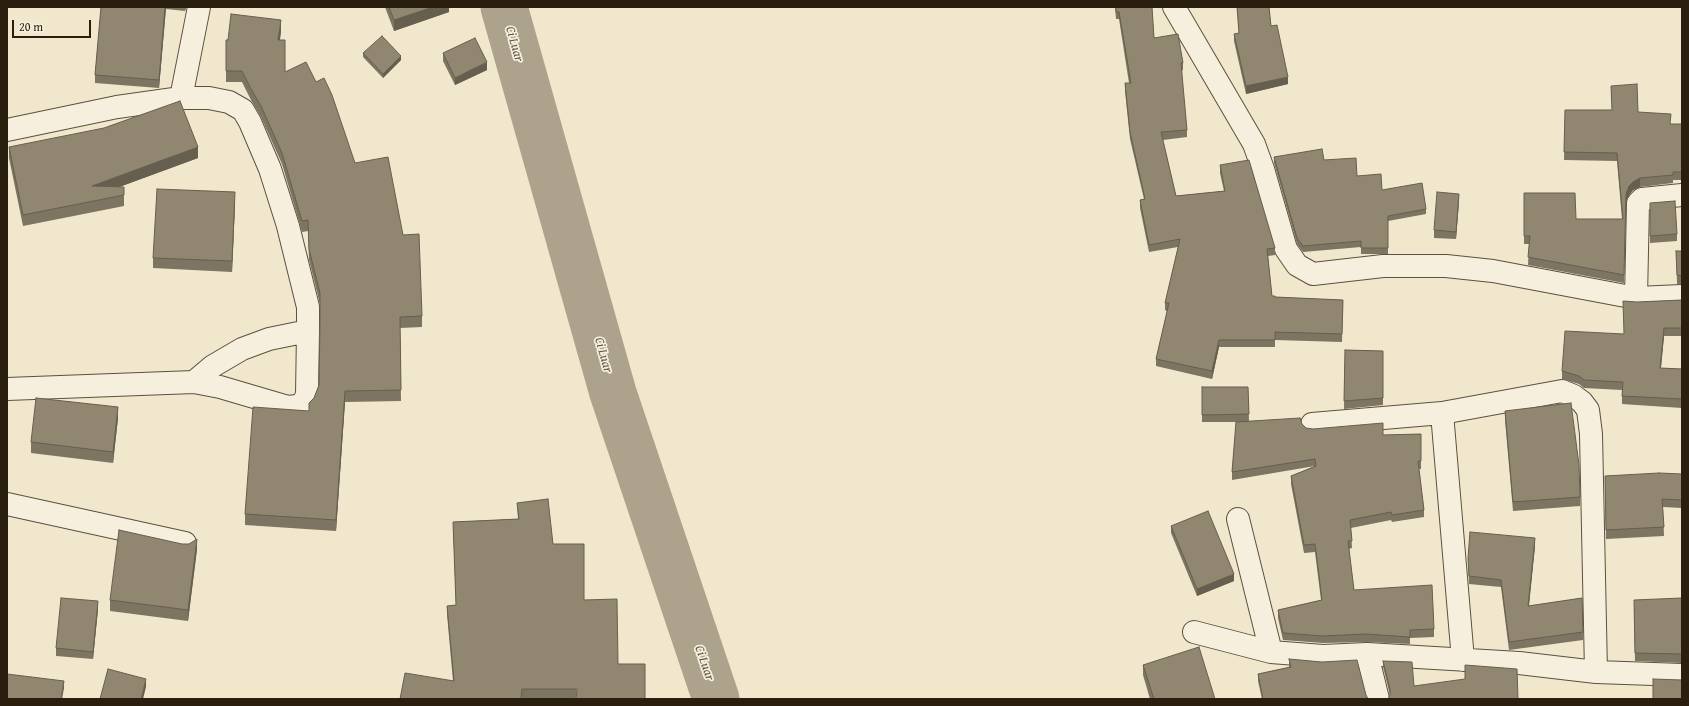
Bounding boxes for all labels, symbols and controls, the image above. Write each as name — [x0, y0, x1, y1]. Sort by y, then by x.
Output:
scale bar — [14, 12, 93, 38]
text: 20 m — [19, 18, 43, 35]
water label: Ci Luar — [502, 25, 526, 63]
water label: Ci Luar — [591, 336, 615, 374]
water label: Ci Luar — [691, 644, 717, 682]

